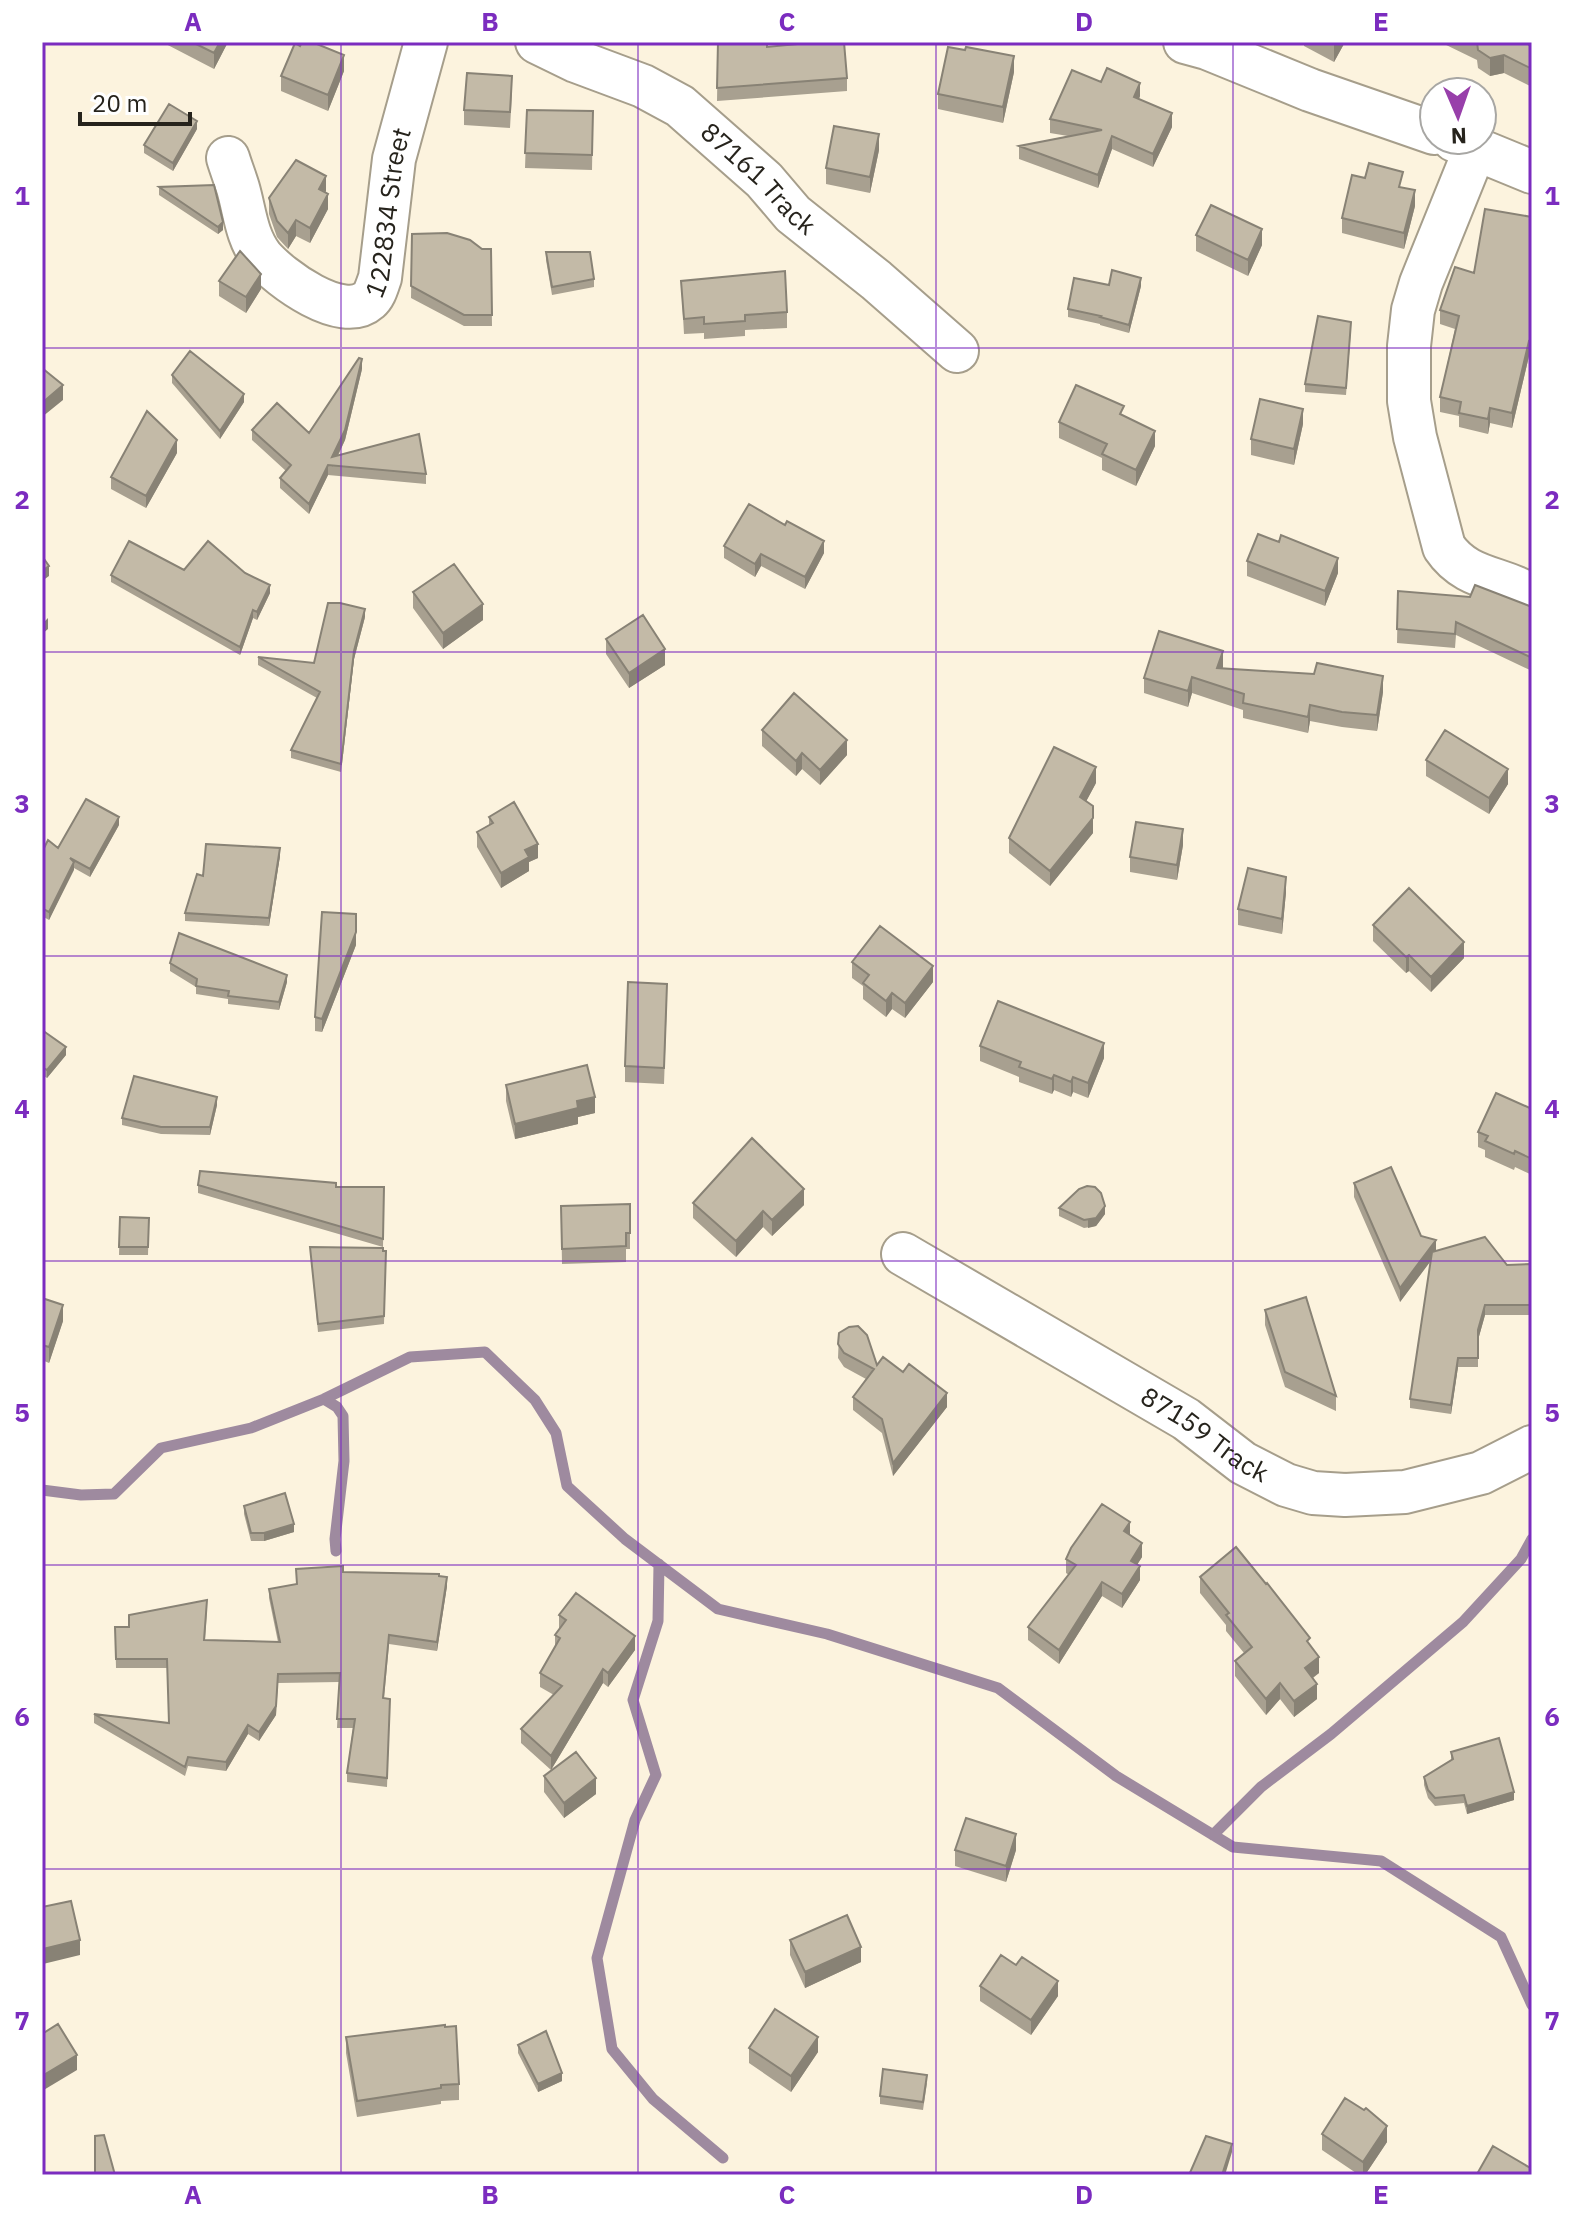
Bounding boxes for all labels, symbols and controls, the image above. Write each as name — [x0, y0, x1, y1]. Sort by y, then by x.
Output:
text: A — [184, 4, 202, 38]
text: B — [481, 4, 499, 38]
text: C — [779, 4, 796, 38]
text: D — [1075, 4, 1093, 38]
text: E — [1373, 4, 1389, 38]
scale bar — [80, 76, 190, 126]
north arrow — [1418, 76, 1498, 156]
text: 20 m — [92, 87, 147, 119]
street label: 87161 Track — [694, 114, 824, 242]
text: N — [1450, 122, 1467, 151]
street label: 122834 Street — [356, 124, 418, 302]
text: 1 — [14, 178, 30, 212]
text: 1 — [1544, 178, 1560, 212]
text: 2 — [14, 482, 30, 516]
text: 2 — [1544, 482, 1560, 516]
text: 3 — [14, 786, 30, 820]
text: 3 — [1544, 786, 1560, 820]
text: 4 — [14, 1091, 30, 1125]
text: 4 — [1544, 1091, 1560, 1125]
street label: 87159 Track — [1135, 1378, 1275, 1489]
text: 5 — [14, 1395, 30, 1429]
text: 5 — [1544, 1395, 1560, 1429]
text: 6 — [14, 1699, 30, 1733]
text: 6 — [1544, 1699, 1560, 1733]
text: 7 — [14, 2003, 30, 2037]
text: 7 — [1544, 2003, 1560, 2037]
text: A — [184, 2177, 202, 2211]
text: B — [481, 2177, 499, 2211]
text: C — [779, 2177, 796, 2211]
text: D — [1075, 2177, 1093, 2211]
text: E — [1373, 2177, 1389, 2211]

